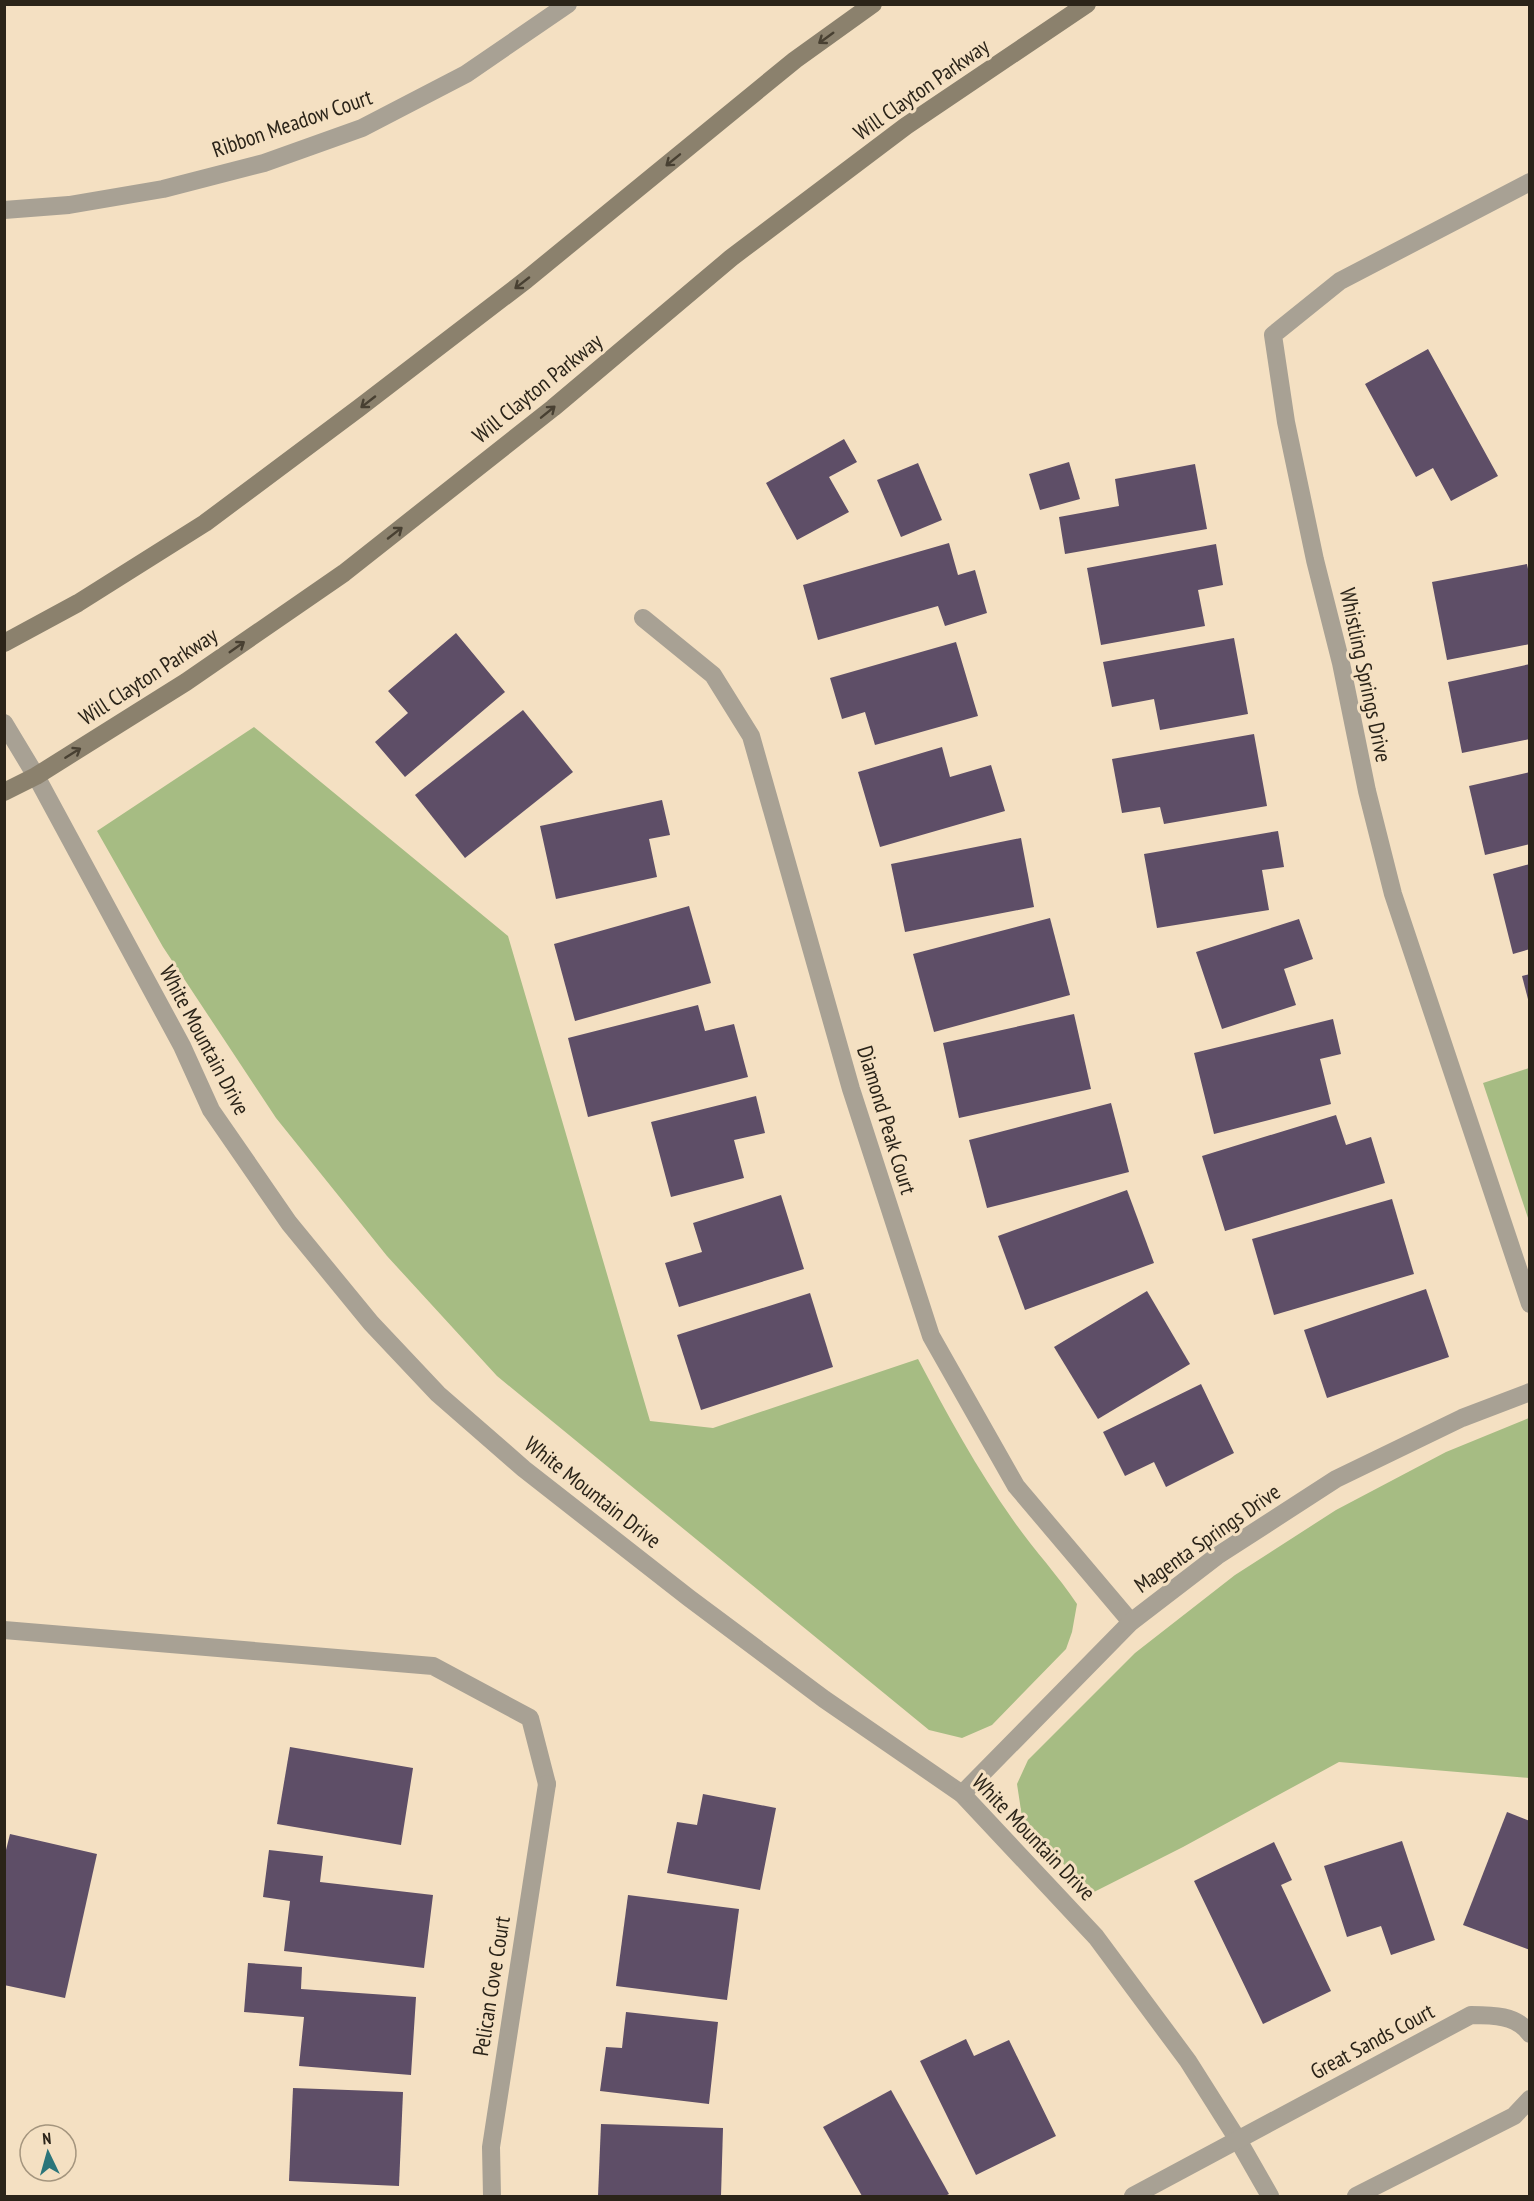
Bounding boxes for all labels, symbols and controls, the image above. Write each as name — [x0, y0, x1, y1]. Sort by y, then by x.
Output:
street label: Will Clayton Parkway — [848, 31, 995, 146]
one-way arrow — [818, 32, 834, 45]
street label: Ribbon Meadow Court — [208, 83, 376, 163]
one-way arrow — [666, 153, 681, 167]
one-way arrow — [514, 276, 530, 289]
street label: Will Clayton Parkway — [466, 327, 608, 449]
one-way arrow — [360, 396, 376, 408]
one-way arrow — [540, 405, 556, 418]
one-way arrow — [387, 526, 403, 539]
street label: Whistling Springs Drive — [1334, 585, 1398, 765]
street label: Will Clayton Parkway — [74, 621, 223, 731]
one-way arrow — [228, 641, 245, 653]
one-way arrow — [65, 746, 82, 759]
street label: White Mountain Drive — [154, 960, 256, 1120]
street label: Diamond Peak Court — [851, 1042, 923, 1198]
street label: White Mountain Drive — [519, 1430, 667, 1554]
street label: Magenta Springs Drive — [1129, 1477, 1285, 1599]
street label: White Mountain Drive — [966, 1768, 1102, 1906]
street label: Pelican Cove Court — [466, 1914, 516, 2058]
street label: Great Sands Court — [1305, 1997, 1439, 2085]
north arrow — [18, 2123, 78, 2183]
text: N — [42, 2128, 52, 2148]

